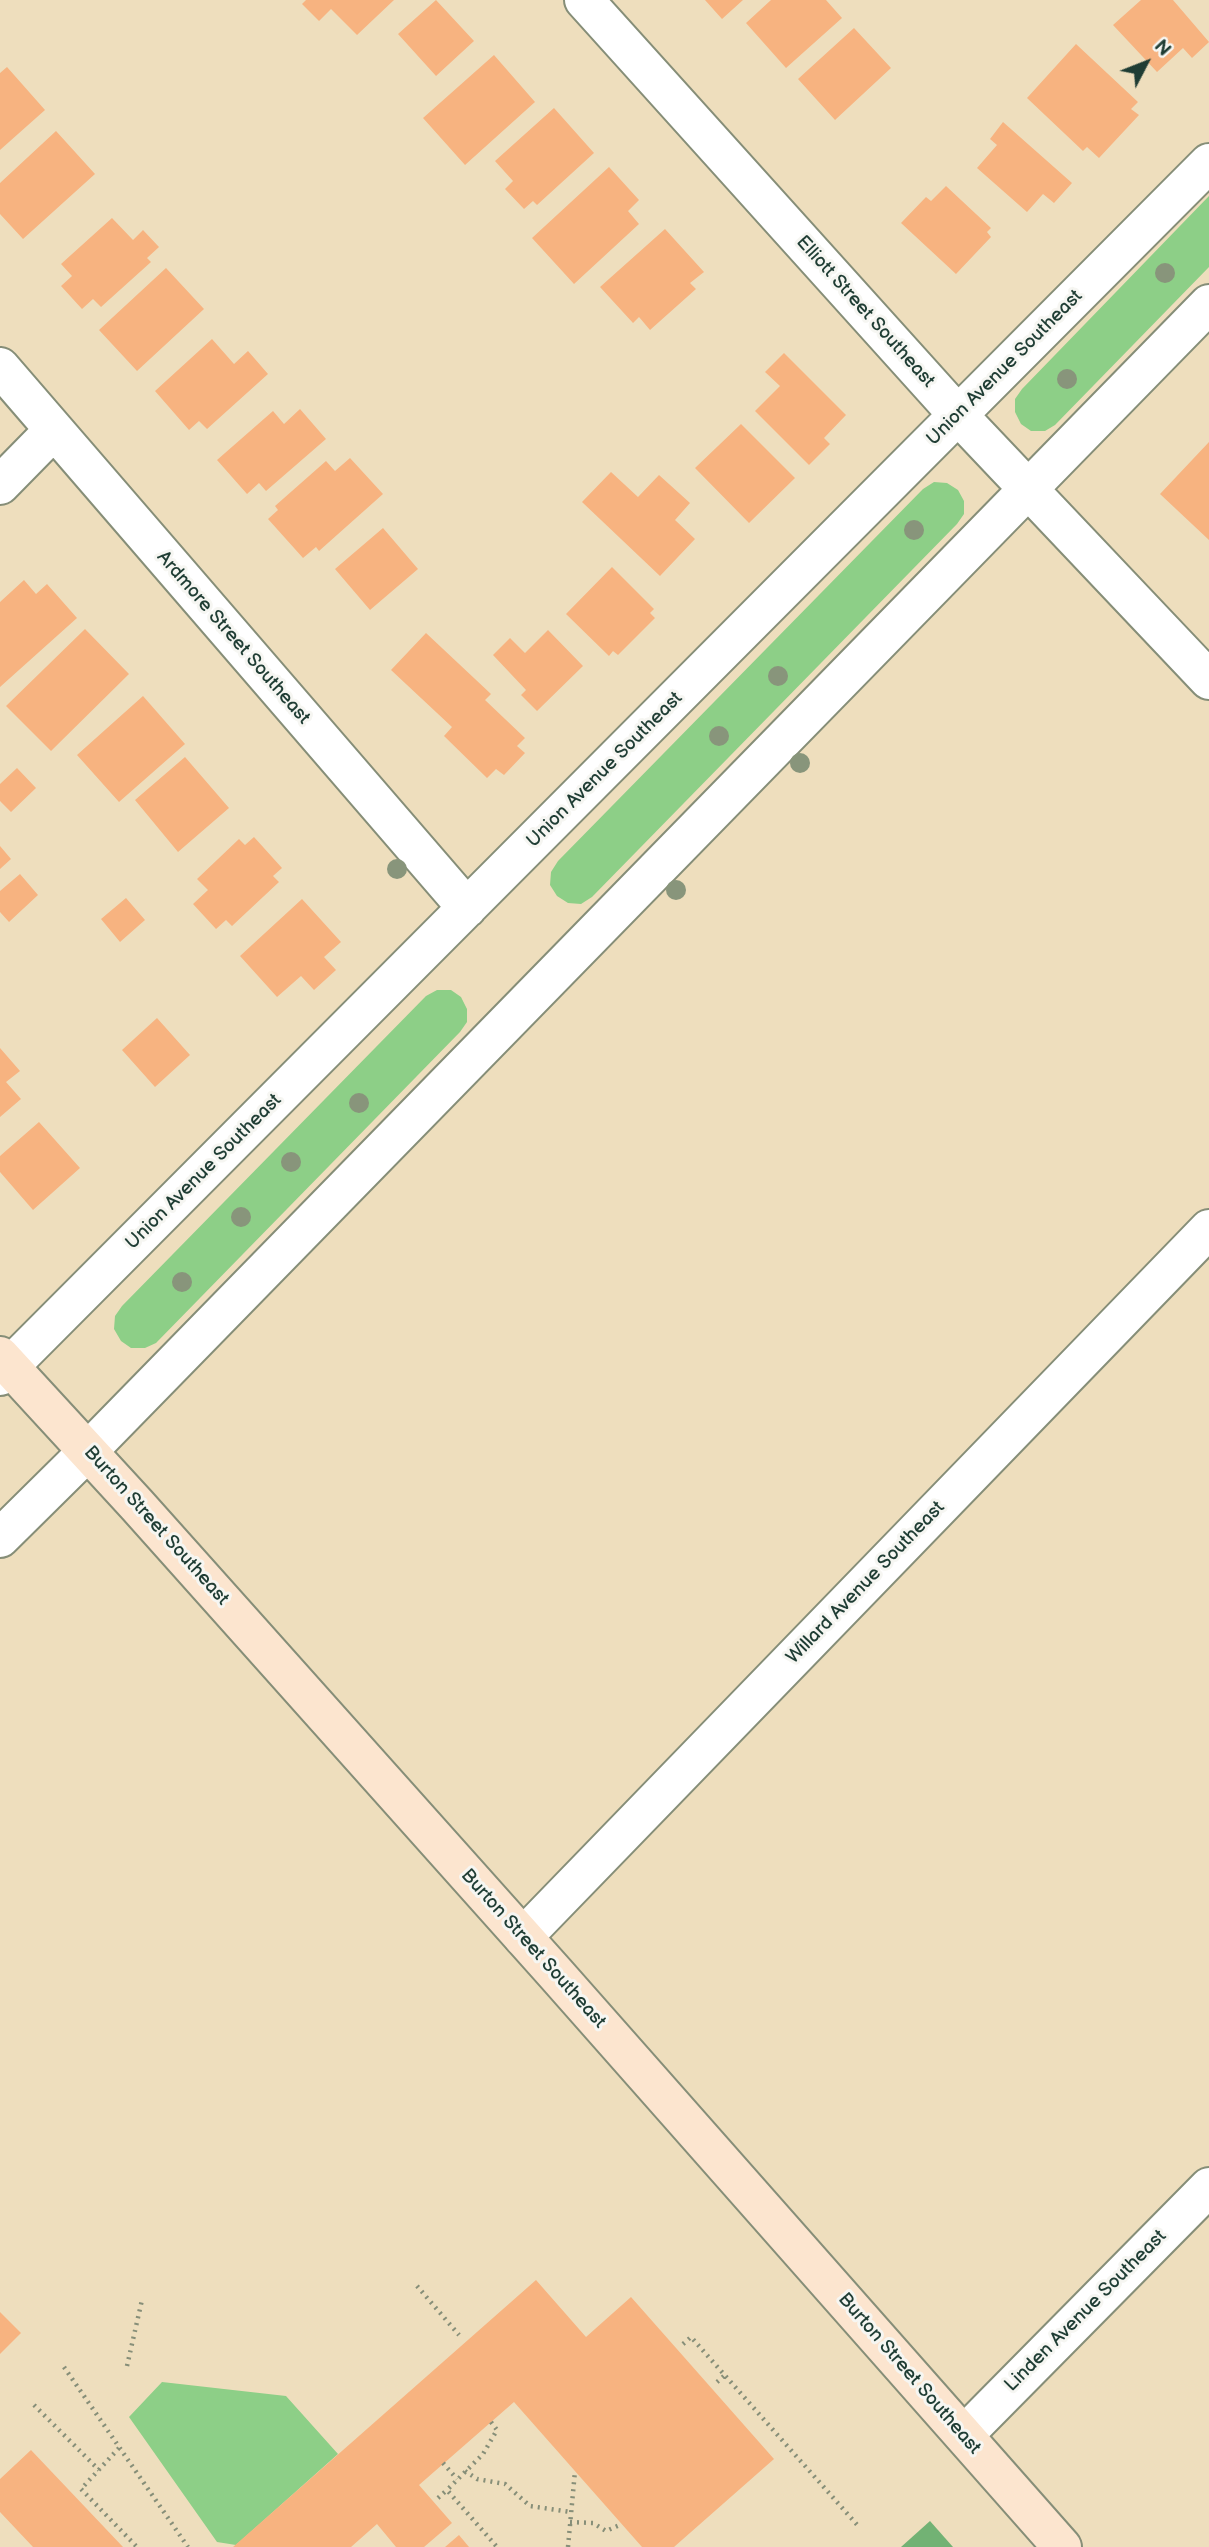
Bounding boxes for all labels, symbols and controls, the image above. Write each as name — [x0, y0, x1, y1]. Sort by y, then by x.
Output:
north arrow — [1111, 28, 1181, 98]
text: N — [1149, 36, 1175, 62]
street label: Elliott Street Southeast — [791, 231, 939, 393]
street label: Union Avenue Southeast — [922, 285, 1088, 451]
street label: Ardmore Street Southeast — [152, 547, 314, 729]
street label: Union Avenue Southeast — [522, 687, 688, 853]
street label: Union Avenue Southeast — [121, 1089, 287, 1255]
street label: Burton Street Southeast — [79, 1442, 233, 1610]
street label: Willard Avenue Southeast — [782, 1497, 950, 1669]
street label: Burton Street Southeast — [456, 1865, 610, 2033]
street label: Linden Avenue Southeast — [1000, 2225, 1172, 2397]
street label: Burton Street Southeast — [833, 2289, 985, 2459]

